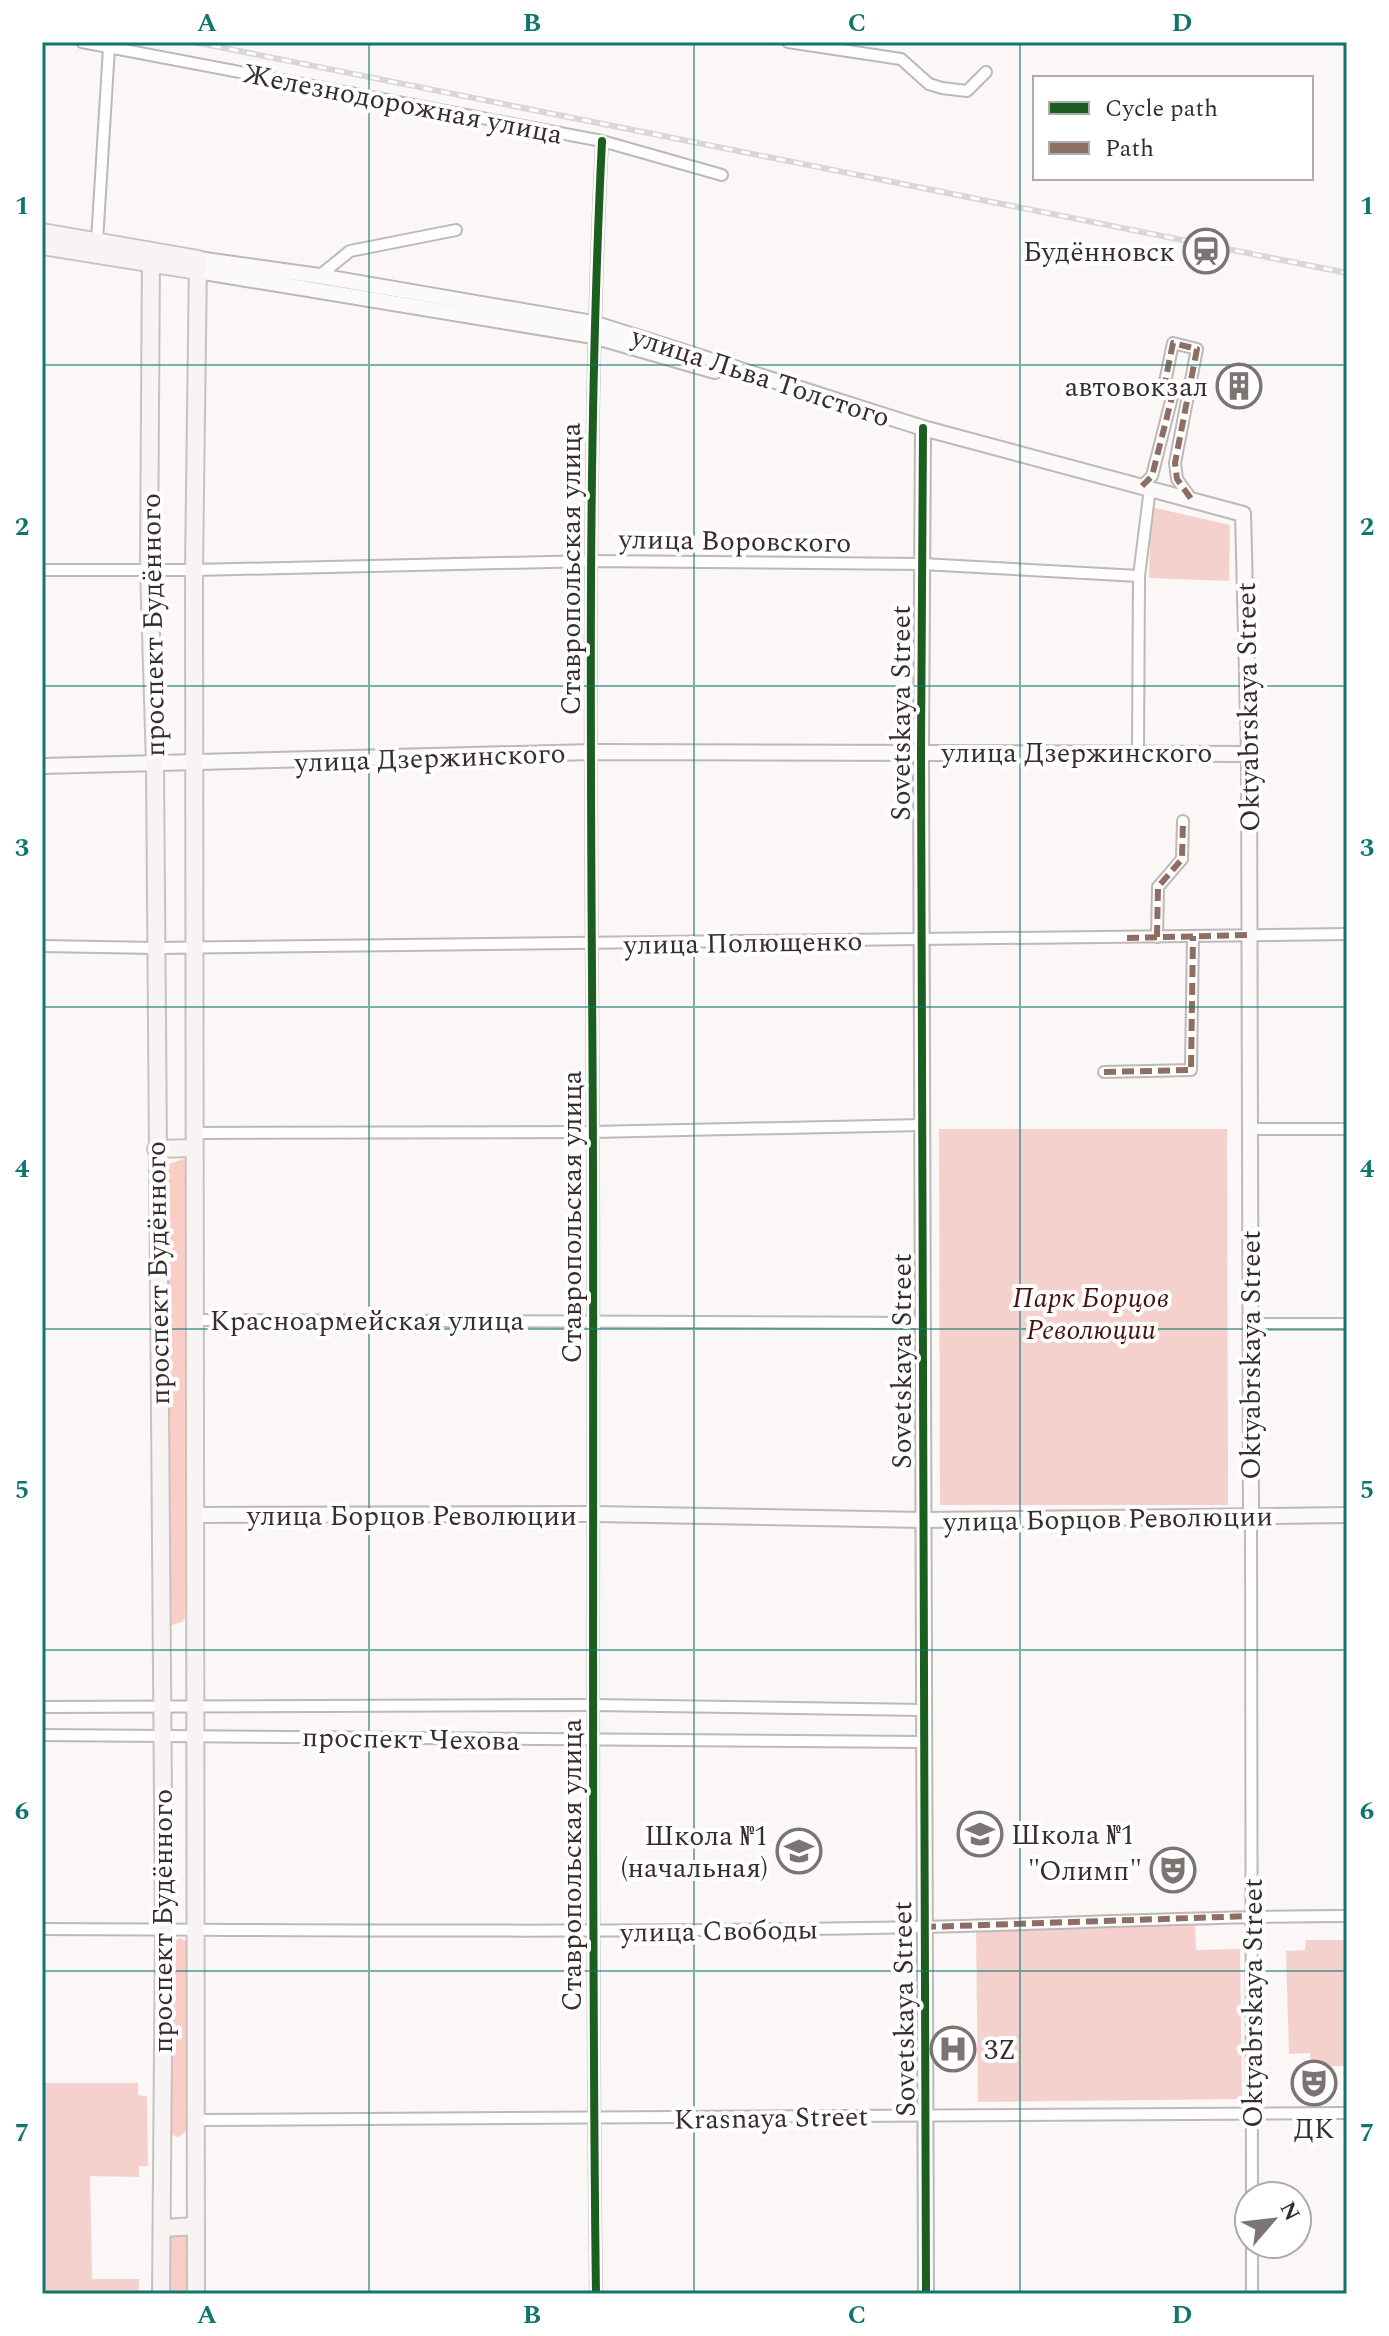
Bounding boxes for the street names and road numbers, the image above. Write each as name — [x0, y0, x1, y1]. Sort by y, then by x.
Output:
street label: Железнодорожная улица — [239, 52, 566, 157]
street label: улица Льва Толстого — [625, 315, 895, 440]
street label: Ставропольская улица — [550, 422, 593, 715]
street label: проспект Будённого — [130, 493, 177, 757]
street label: улица Воровского — [617, 518, 852, 565]
street label: Oktyabrskaya Street — [1225, 582, 1272, 832]
street label: Sovetskaya Street — [880, 605, 923, 821]
street label: улица Дзержинского — [293, 732, 566, 785]
street label: улица Дзержинского — [941, 732, 1212, 775]
street label: улица Полющенко — [622, 920, 863, 967]
street label: Ставропольская улица — [551, 1070, 594, 1363]
street label: проспект Будённого — [135, 1141, 182, 1405]
street label: Oktyabrskaya Street — [1230, 1230, 1273, 1480]
street label: Sovetskaya Street — [881, 1253, 924, 1469]
street label: Красноармейская улица — [210, 1300, 525, 1343]
street label: улица Борцов Революции — [246, 1495, 577, 1538]
street label: улица Борцов Революции — [942, 1495, 1273, 1544]
street label: проспект Чехова — [302, 1716, 521, 1763]
street label: Ставропольская улица — [551, 1718, 594, 2011]
street label: проспект Будённого — [142, 1789, 185, 2053]
street label: Oktyabrskaya Street — [1232, 1878, 1275, 2128]
street label: Sovetskaya Street — [881, 1901, 928, 2117]
street label: улица Свободы — [619, 1908, 818, 1955]
street label: Krasnaya Street — [673, 2095, 869, 2142]

